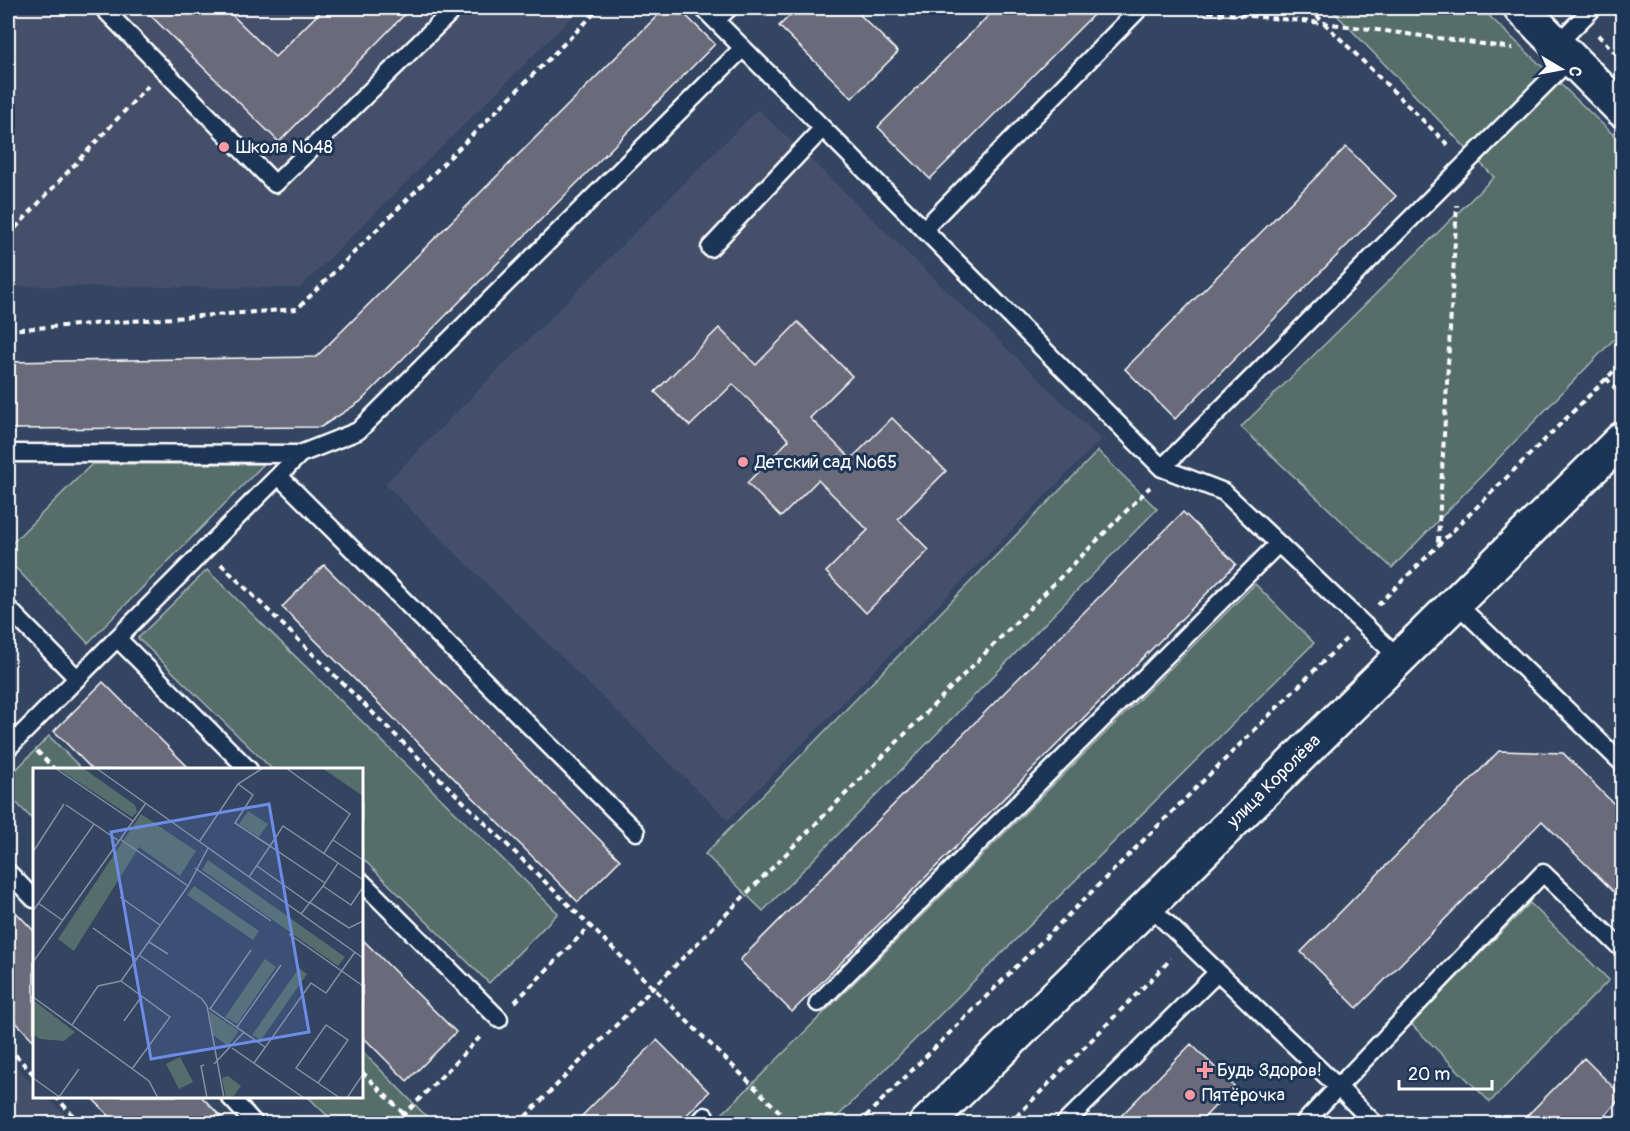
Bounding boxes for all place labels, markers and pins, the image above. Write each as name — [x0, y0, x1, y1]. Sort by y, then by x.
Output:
place label: Школа №48 — [236, 136, 333, 159]
marker: Школа №48 — [217, 140, 231, 154]
place label: Детский сад №65 — [754, 451, 897, 474]
marker: Детский сад №65 — [736, 455, 750, 469]
place label: Будь Здоров! — [1217, 1059, 1322, 1082]
marker: Будь Здоров! — [1198, 1063, 1212, 1077]
place label: Пятёрочка — [1202, 1084, 1285, 1107]
marker: Пятёрочка — [1183, 1088, 1197, 1102]

